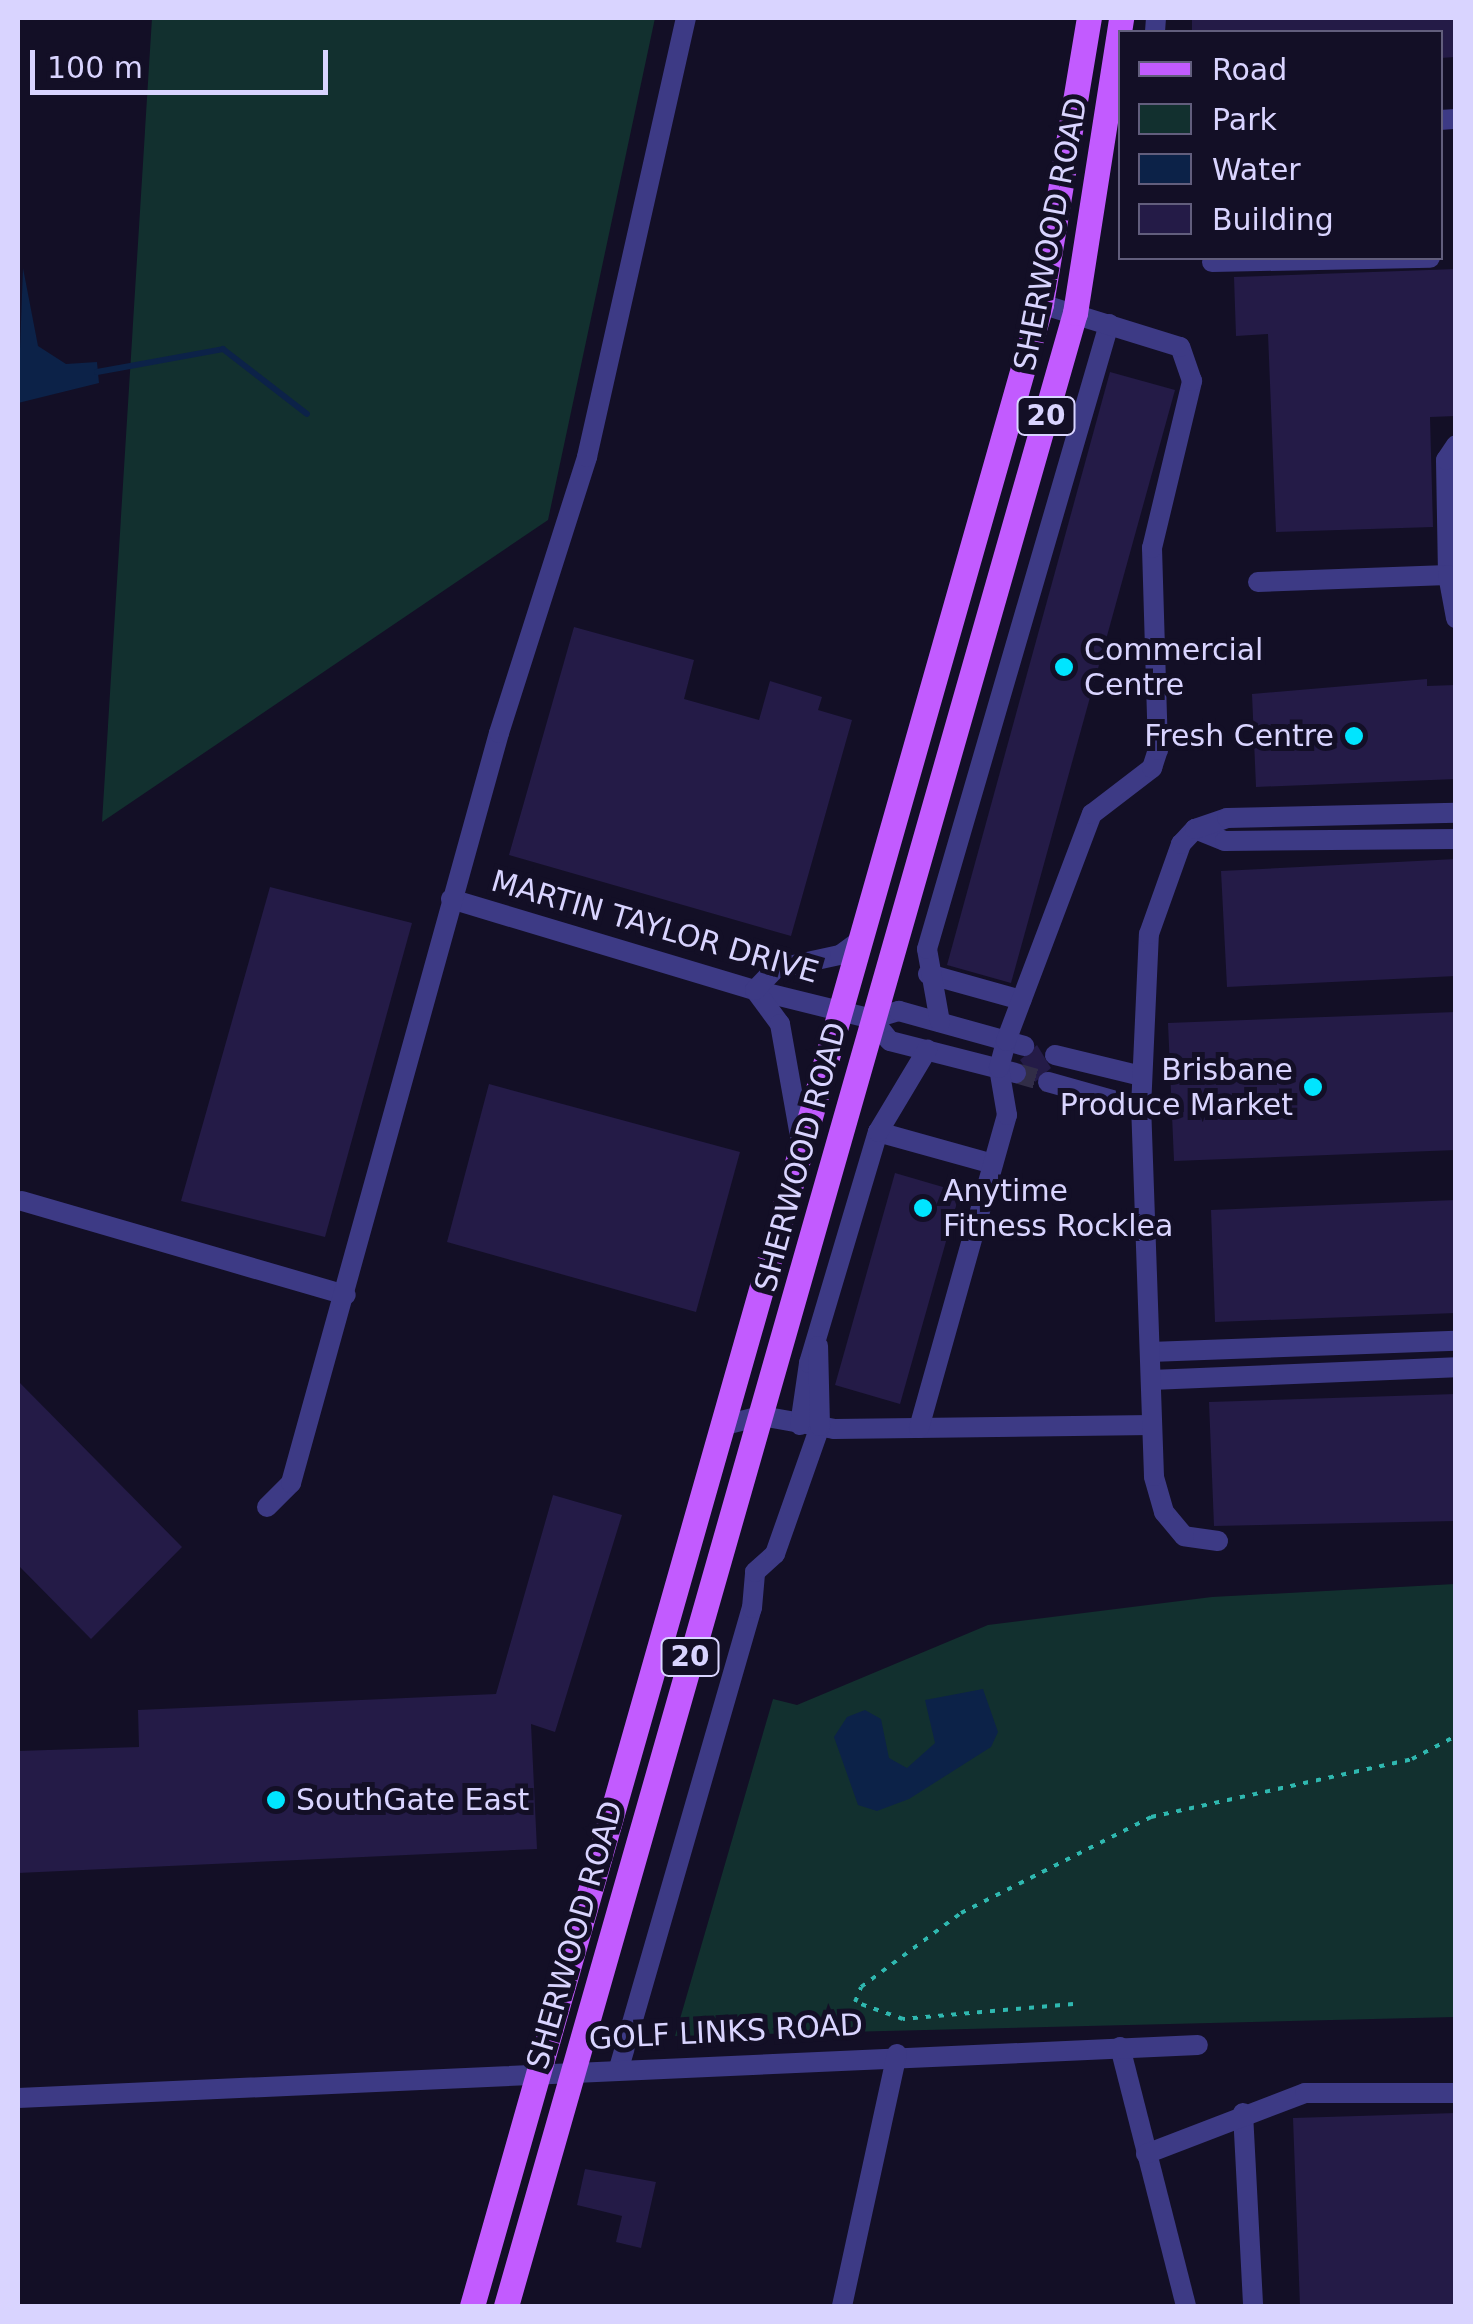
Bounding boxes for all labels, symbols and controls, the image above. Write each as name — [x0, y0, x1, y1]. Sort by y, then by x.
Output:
scale bar — [35, 30, 332, 92]
legend — [1118, 30, 1443, 260]
text: 100 m — [47, 50, 143, 85]
text: Road — [1212, 52, 1287, 87]
street label: SHERWOOD ROAD — [1007, 94, 1095, 374]
text: Park — [1212, 102, 1277, 137]
text: Water — [1212, 152, 1301, 187]
text: Building — [1212, 202, 1334, 237]
road number: 20 — [1016, 393, 1076, 439]
place label: Commercial Centre — [1084, 632, 1263, 702]
marker: Commercial Centre — [1053, 656, 1075, 678]
place label: Fresh Centre — [1144, 718, 1334, 754]
marker: Fresh Centre — [1343, 725, 1365, 747]
street label: MARTIN TAYLOR DRIVE — [487, 863, 823, 991]
street label: SHERWOOD ROAD — [748, 1018, 854, 1296]
place label: Brisbane Produce Market — [1060, 1052, 1293, 1122]
marker: Brisbane Produce Market — [1302, 1076, 1324, 1098]
place label: Anytime Fitness Rocklea — [943, 1173, 1173, 1244]
marker: Anytime Fitness Rocklea — [912, 1197, 934, 1219]
road number: 20 — [660, 1634, 720, 1680]
place label: SouthGate East — [296, 1782, 529, 1818]
marker: SouthGate East — [265, 1789, 287, 1811]
street label: SHERWOOD ROAD — [519, 1797, 631, 2073]
street label: GOLF LINKS ROAD — [588, 2007, 864, 2057]

